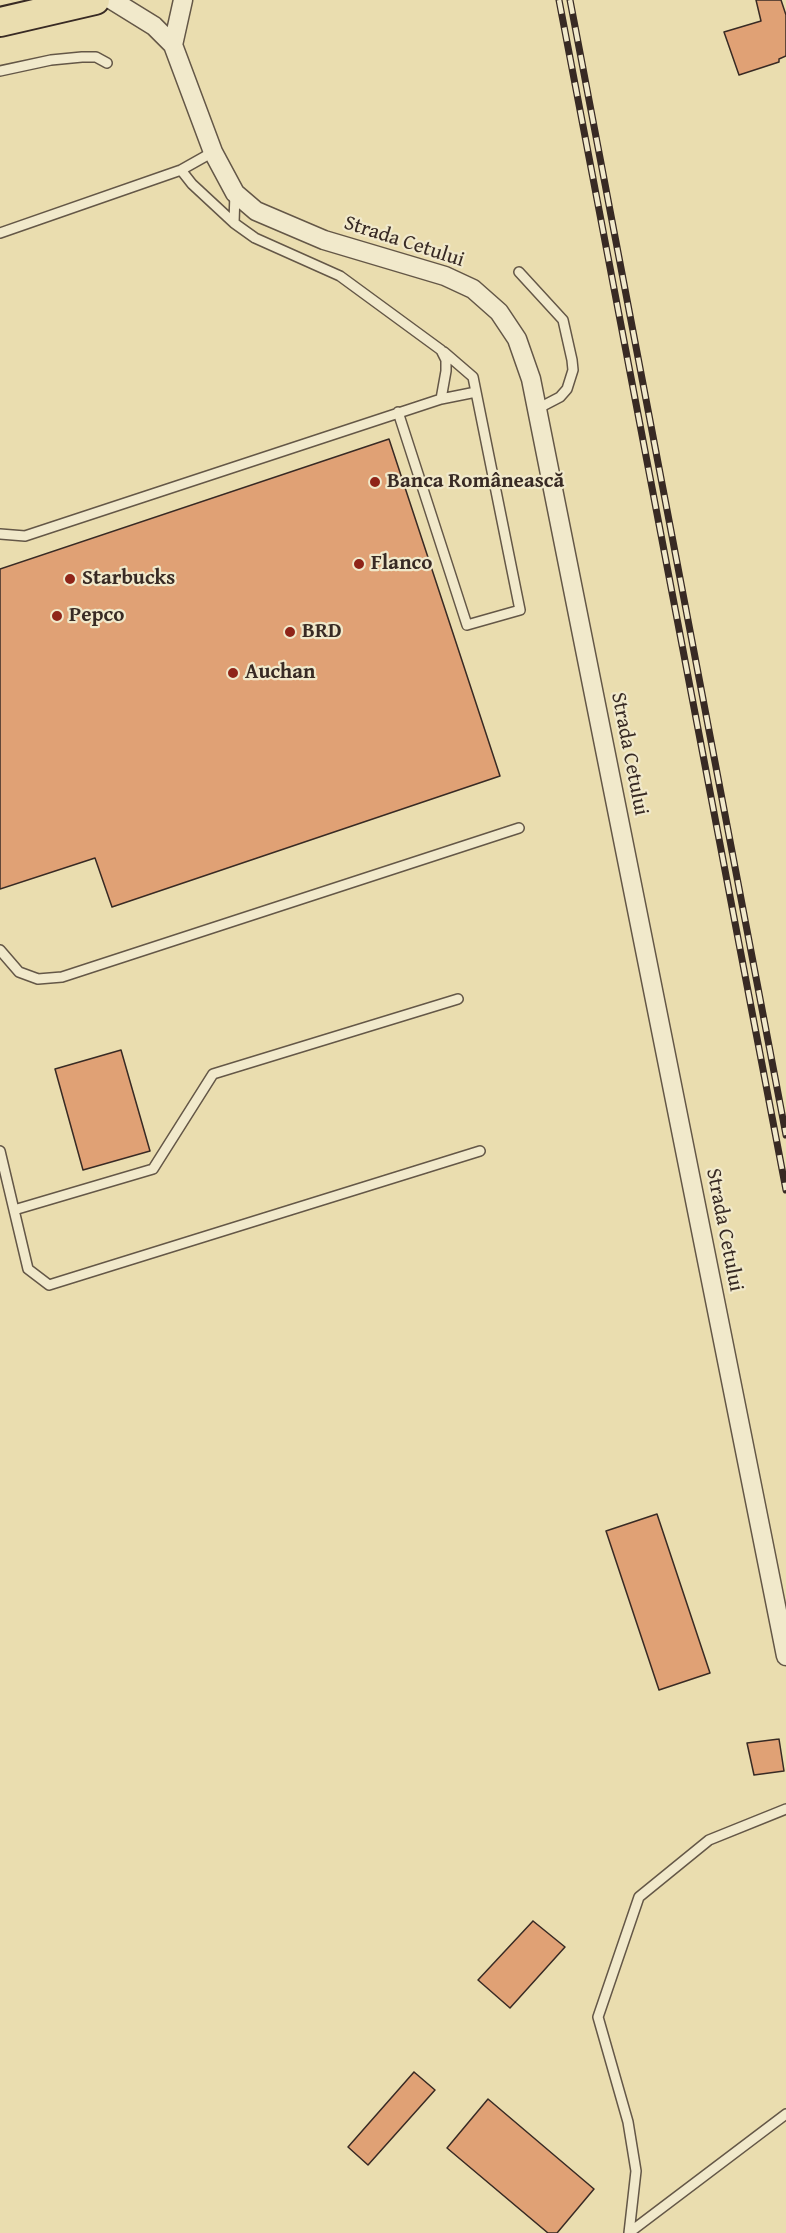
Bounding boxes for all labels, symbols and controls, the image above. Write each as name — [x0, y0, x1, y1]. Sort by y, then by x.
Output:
street label: Strada Cetului — [341, 211, 467, 273]
place label: Banca Românească — [387, 469, 564, 495]
marker: Banca Românească — [368, 475, 382, 489]
place label: Flanco — [371, 551, 432, 577]
marker: Flanco — [352, 557, 366, 571]
place label: Starbucks — [82, 566, 175, 592]
marker: Starbucks — [63, 572, 77, 586]
place label: Pepco — [69, 603, 124, 629]
marker: Pepco — [50, 609, 64, 623]
place label: BRD — [302, 619, 342, 645]
marker: BRD — [283, 625, 297, 639]
place label: Auchan — [245, 660, 315, 686]
marker: Auchan — [226, 666, 240, 680]
street label: Strada Cetului — [605, 690, 653, 818]
street label: Strada Cetului — [700, 1166, 748, 1294]

